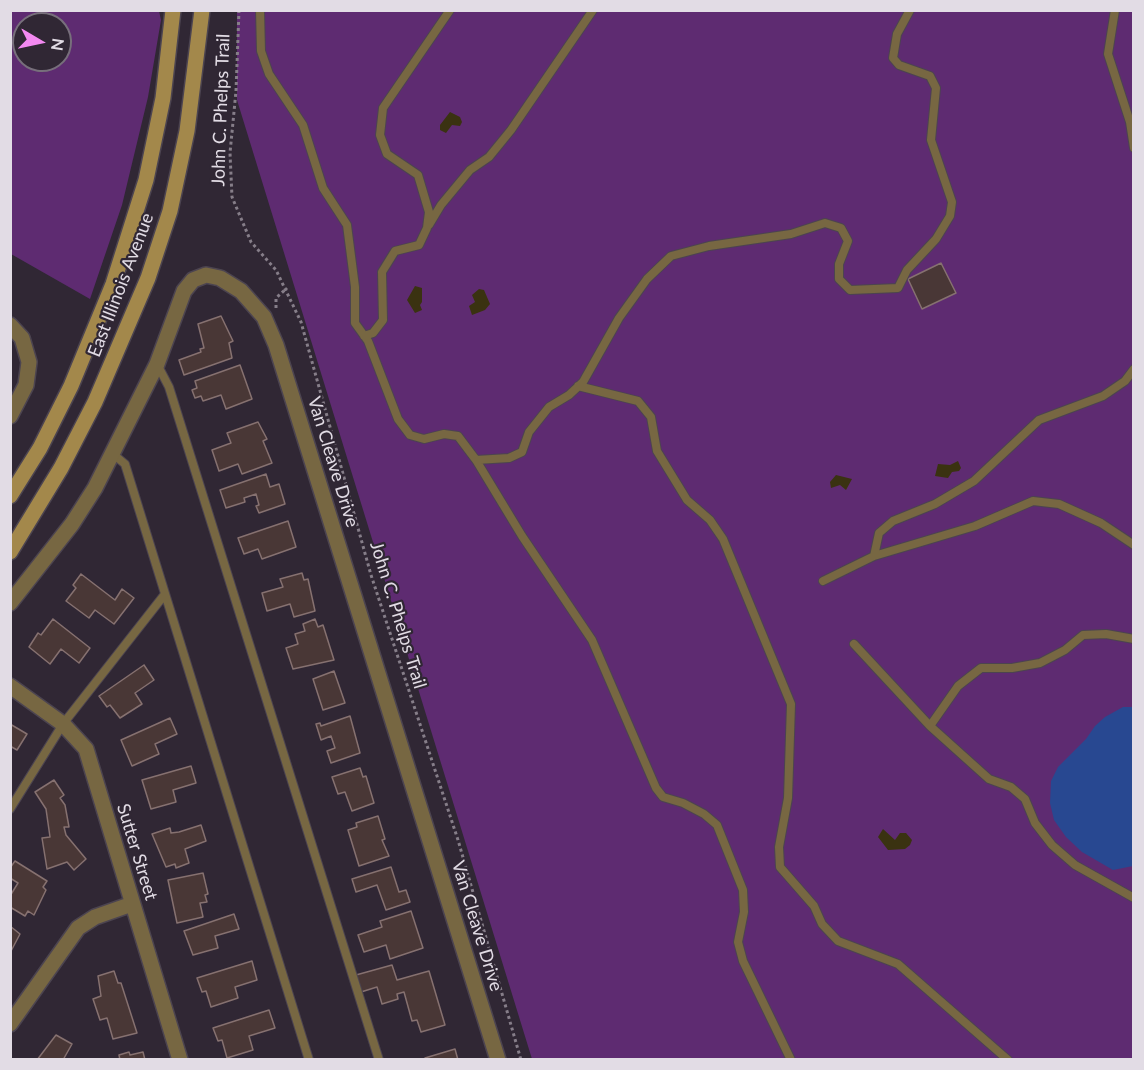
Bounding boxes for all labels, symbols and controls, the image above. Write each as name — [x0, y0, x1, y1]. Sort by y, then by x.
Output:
north arrow — [12, 12, 72, 72]
street label: John C. Phelps Trail — [208, 33, 234, 187]
text: N — [48, 37, 69, 52]
street label: East Illinois Avenue — [84, 210, 158, 360]
street label: Van Cleave Drive — [303, 394, 363, 530]
street label: John C. Phelps Trail — [365, 539, 431, 691]
street label: Sutter Street — [112, 801, 162, 903]
street label: Van Cleave Drive — [447, 858, 507, 994]

